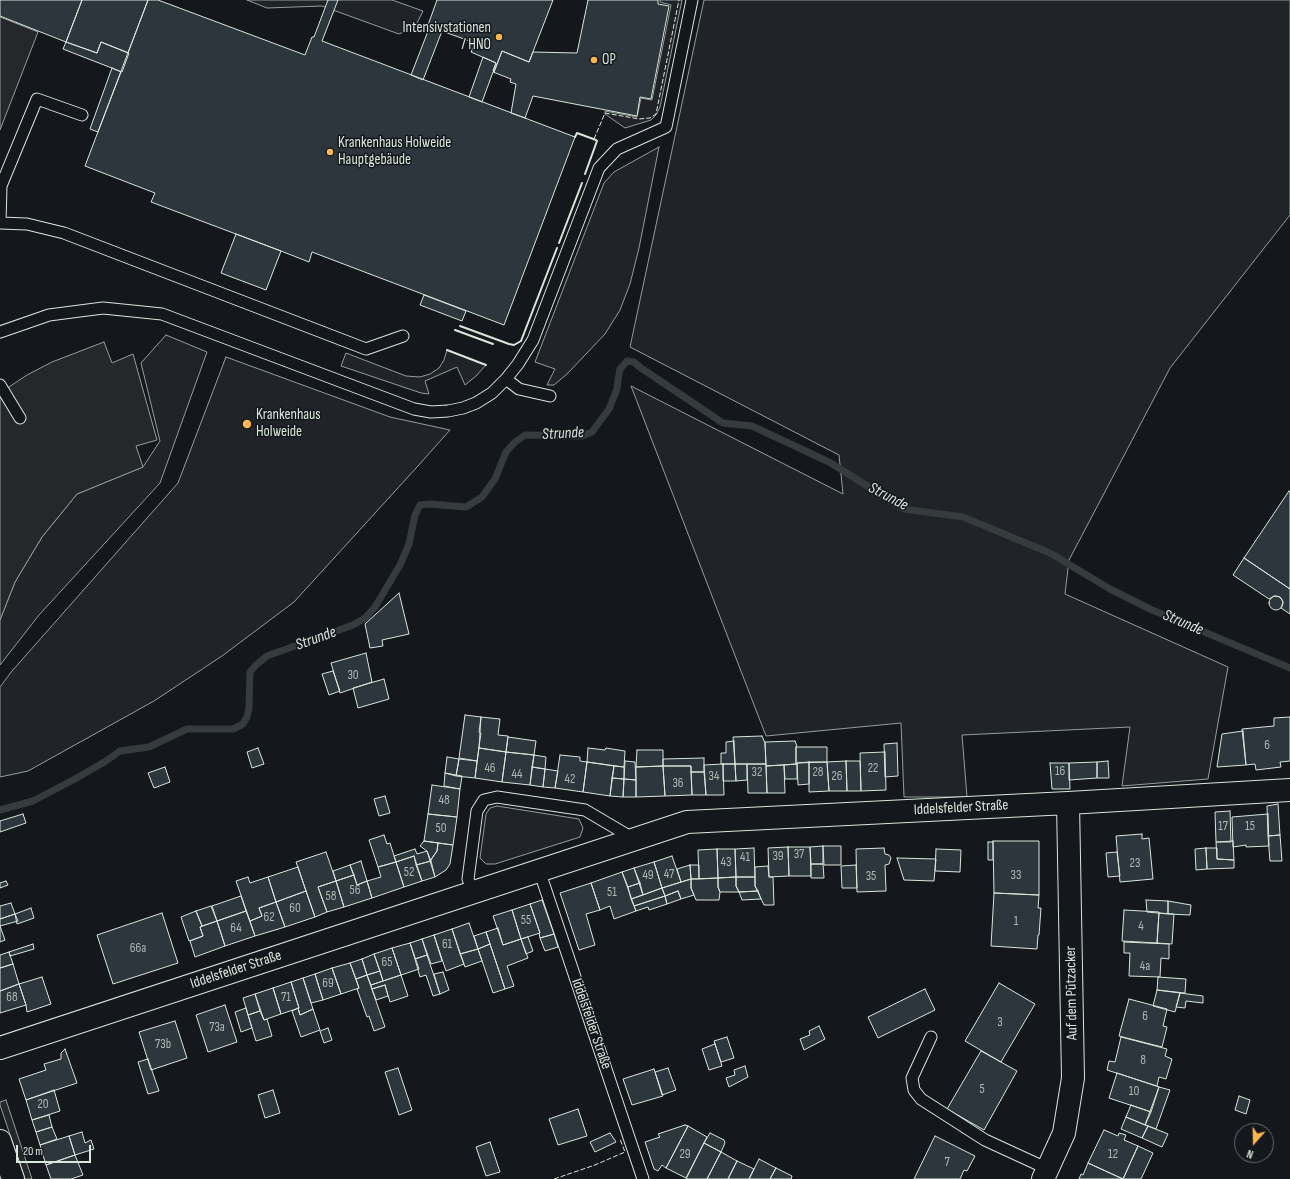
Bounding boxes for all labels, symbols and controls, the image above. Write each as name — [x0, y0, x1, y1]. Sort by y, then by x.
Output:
place label: Intensivstationen / HNO — [402, 19, 491, 54]
marker: Intensivstationen / HNO — [494, 32, 504, 42]
place label: OP — [602, 51, 616, 69]
marker: OP — [589, 55, 599, 65]
place label: Krankenhaus Holweide Hauptgebäude — [338, 134, 451, 169]
marker: Krankenhaus Holweide Hauptgebäude — [325, 147, 335, 157]
place label: Krankenhaus Holweide — [256, 406, 321, 441]
marker: Krankenhaus Holweide — [241, 418, 253, 430]
water label: Strunde — [542, 423, 584, 445]
water label: Strunde — [865, 479, 911, 515]
water label: Strunde — [1160, 606, 1206, 640]
water label: Strunde — [293, 623, 339, 655]
house number: 30 — [347, 668, 359, 684]
house number: 6 — [1264, 738, 1270, 754]
house number: 46 — [484, 761, 496, 777]
house number: 22 — [868, 761, 878, 777]
house number: 16 — [1055, 764, 1065, 780]
house number: 32 — [752, 765, 762, 781]
house number: 28 — [812, 765, 824, 781]
house number: 44 — [512, 767, 522, 783]
house number: 34 — [709, 769, 719, 785]
house number: 26 — [831, 769, 843, 785]
house number: 42 — [565, 772, 575, 788]
house number: 36 — [672, 776, 684, 792]
house number: 48 — [438, 793, 450, 809]
street label: Iddelsfelder Straße — [913, 797, 1009, 819]
house number: 17 — [1218, 819, 1228, 835]
house number: 15 — [1245, 819, 1255, 835]
house number: 50 — [435, 821, 447, 837]
house number: 37 — [794, 847, 804, 863]
house number: 39 — [772, 849, 784, 865]
house number: 41 — [740, 850, 750, 866]
house number: 43 — [721, 855, 731, 871]
house number: 23 — [1130, 856, 1140, 872]
house number: 52 — [404, 865, 414, 881]
house number: 47 — [664, 867, 674, 883]
house number: 49 — [642, 868, 654, 884]
house number: 33 — [1011, 868, 1021, 884]
house number: 35 — [866, 869, 876, 885]
house number: 56 — [350, 883, 360, 899]
house number: 51 — [607, 885, 617, 901]
house number: 58 — [326, 889, 336, 905]
house number: 60 — [289, 901, 301, 917]
house number: 62 — [263, 910, 275, 926]
house number: 55 — [521, 913, 531, 929]
house number: 1 — [1014, 914, 1018, 930]
house number: 4 — [1138, 919, 1144, 935]
house number: 64 — [230, 921, 242, 937]
house number: 61 — [442, 937, 452, 953]
house number: 66a — [130, 941, 146, 957]
street label: Auf dem Pützacker — [1062, 946, 1082, 1040]
street label: Iddelsfelder Straße — [188, 947, 284, 993]
house number: 65 — [382, 955, 392, 971]
house number: 4a — [1140, 959, 1150, 975]
house number: 69 — [322, 976, 334, 992]
street label: Iddelsfelder Straße — [567, 976, 615, 1072]
house number: 68 — [6, 990, 18, 1006]
house number: 71 — [281, 990, 291, 1006]
house number: 6 — [1142, 1009, 1148, 1025]
house number: 3 — [997, 1015, 1003, 1031]
house number: 73a — [209, 1020, 225, 1036]
house number: 73b — [155, 1037, 171, 1053]
house number: 8 — [1140, 1053, 1146, 1069]
house number: 5 — [979, 1082, 985, 1098]
house number: 10 — [1129, 1084, 1139, 1100]
house number: 20 — [37, 1097, 49, 1113]
north arrow — [1234, 1123, 1274, 1163]
scale bar — [18, 1137, 93, 1163]
text: 20 m — [23, 1144, 43, 1159]
house number: 29 — [679, 1147, 691, 1163]
house number: 12 — [1108, 1147, 1118, 1163]
text: N — [1245, 1147, 1255, 1161]
house number: 7 — [944, 1155, 950, 1171]

